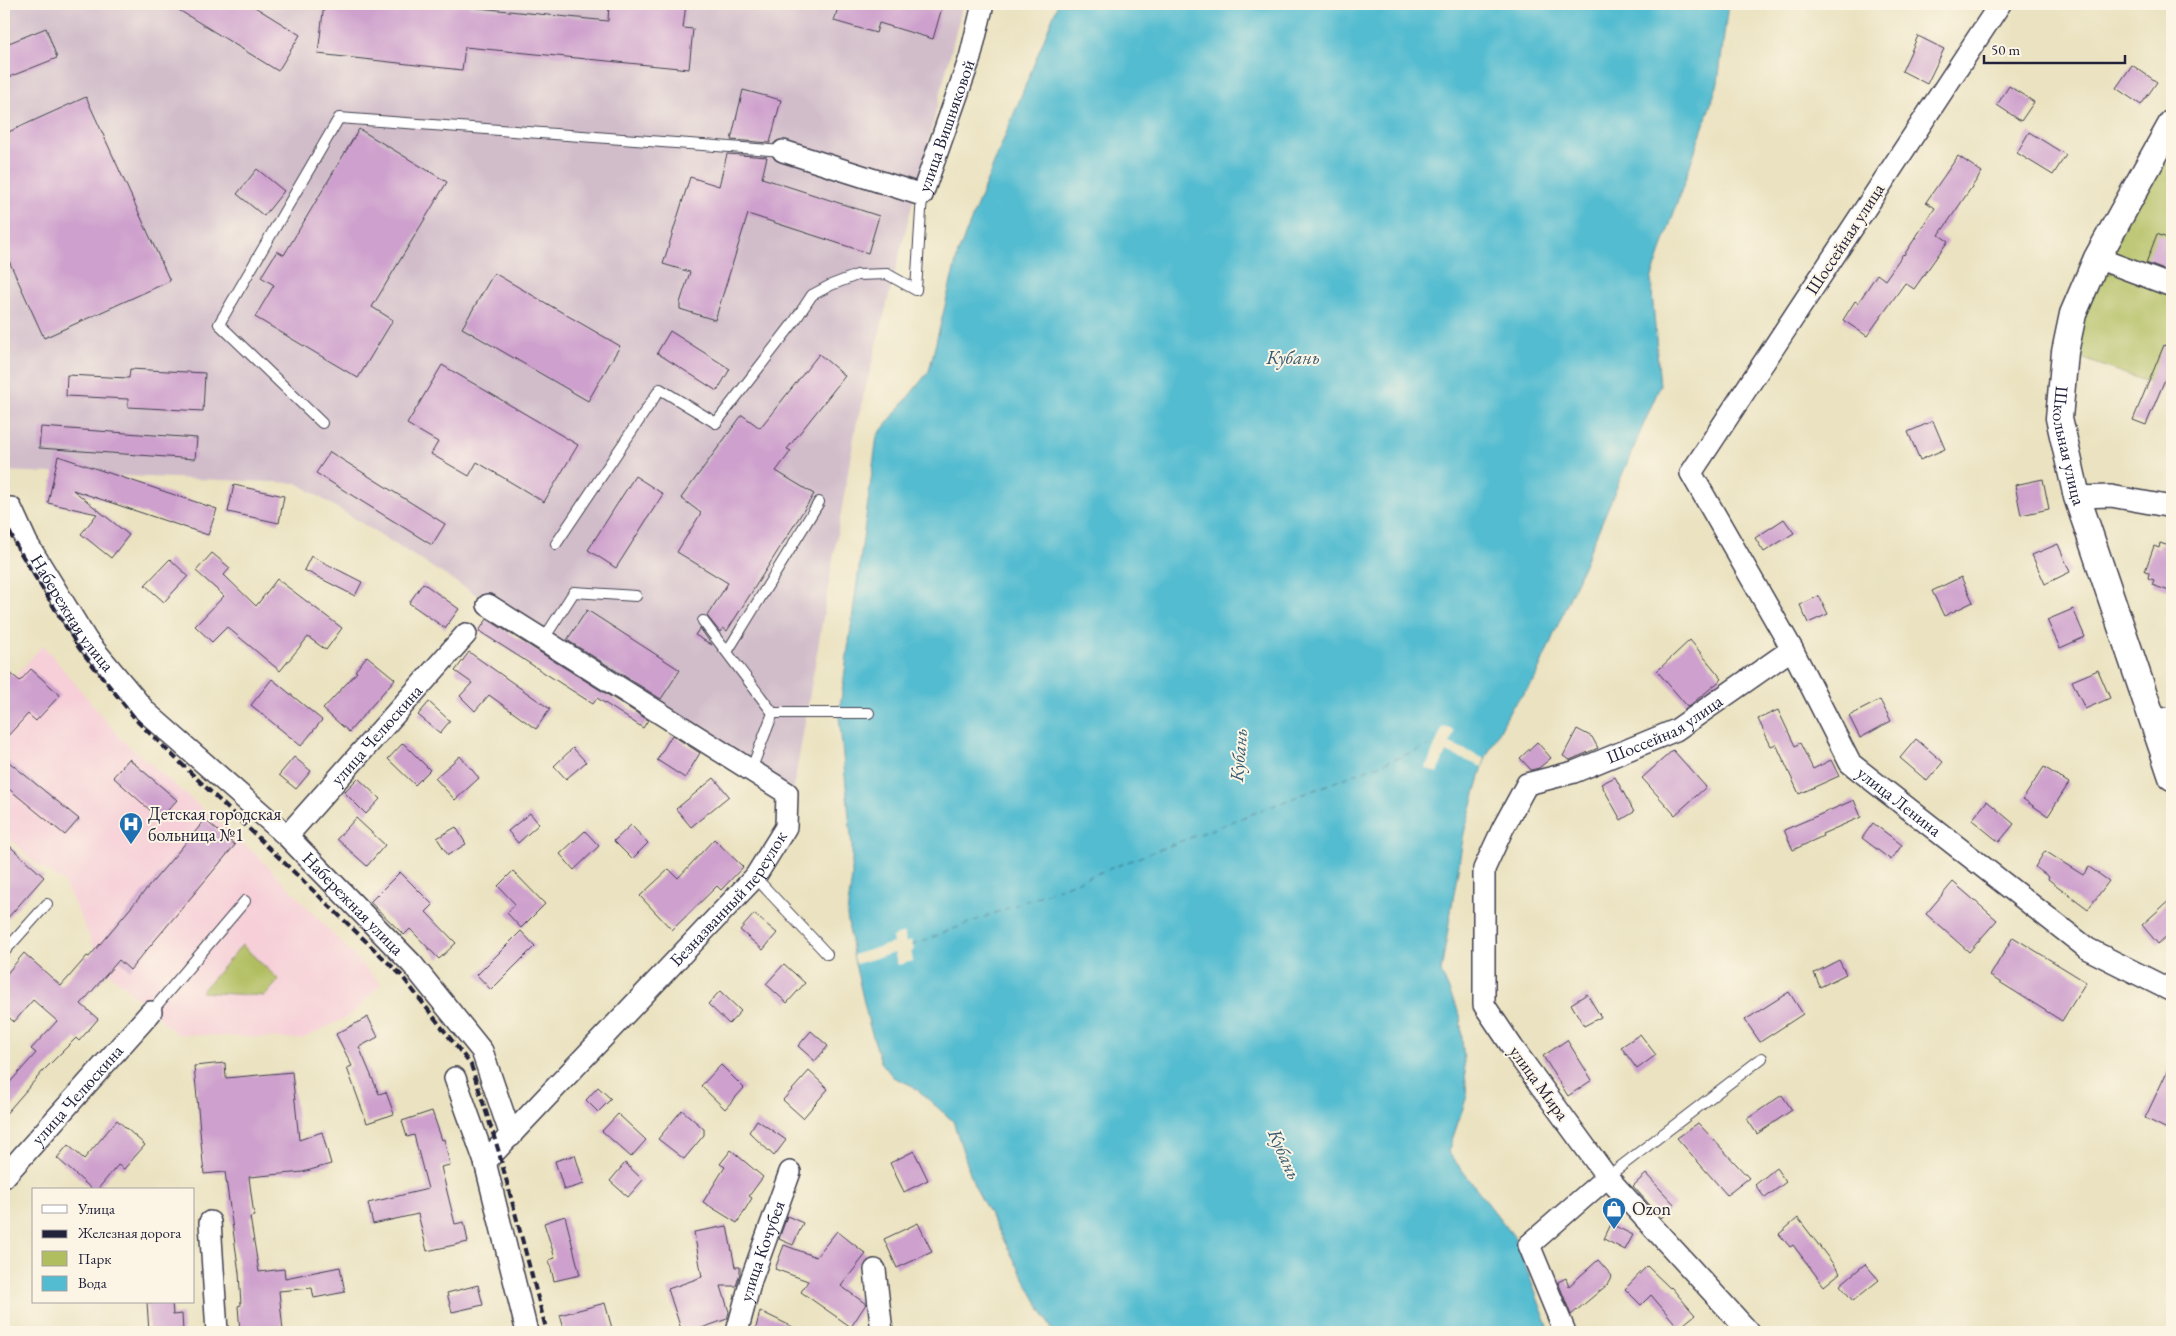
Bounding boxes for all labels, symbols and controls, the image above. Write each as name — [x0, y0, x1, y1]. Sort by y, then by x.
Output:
scale bar — [1984, 32, 2125, 64]
text: 50 m — [1991, 40, 2020, 59]
street label: улица Вишняковой — [912, 56, 980, 195]
street label: Шоссейная улица — [1800, 178, 1890, 299]
water label: Кубань — [1265, 345, 1320, 370]
street label: Школьная улица — [2048, 385, 2091, 509]
street label: Набережная улица — [26, 550, 120, 677]
street label: улица Челюскина — [325, 679, 428, 790]
street label: Шоссейная улица — [1603, 689, 1728, 768]
water label: Кубань — [1224, 727, 1253, 784]
street label: улица Ленина — [1853, 761, 1947, 842]
place label: Детская городская больница №1 — [148, 802, 281, 846]
hospital icon: Детская городская больница №1 — [118, 811, 144, 845]
street label: Безназванный переулок — [664, 826, 792, 971]
street label: Набережная улица — [298, 847, 410, 961]
street label: улица Челюскина — [26, 1039, 128, 1150]
street label: улица Мира — [1504, 1041, 1575, 1126]
water label: Кубань — [1262, 1124, 1307, 1184]
legend — [32, 1188, 195, 1304]
shop icon: Ozon — [1601, 1196, 1627, 1230]
street label: улица Кочубея — [734, 1197, 790, 1304]
place label: Ozon — [1632, 1197, 1671, 1220]
text: Улица — [77, 1199, 115, 1218]
text: Железная дорога — [77, 1223, 181, 1242]
text: Парк — [78, 1249, 111, 1268]
text: Вода — [78, 1273, 107, 1292]

